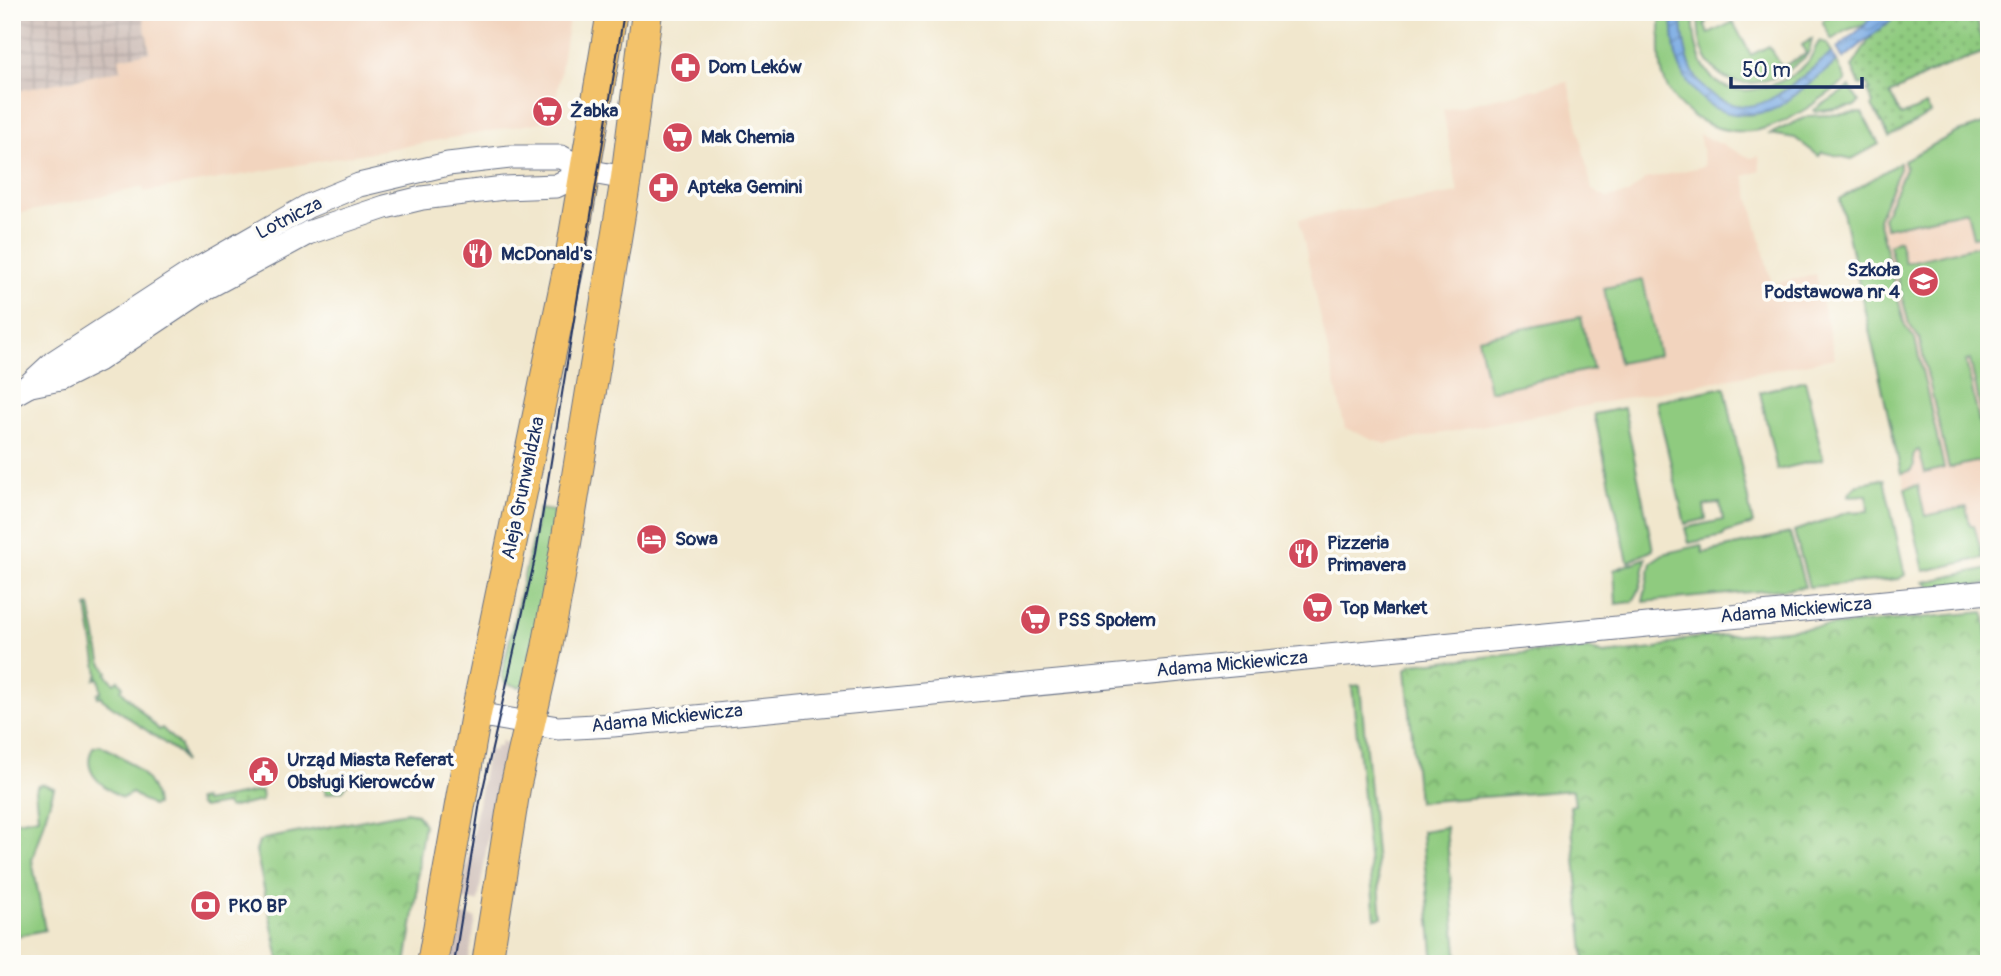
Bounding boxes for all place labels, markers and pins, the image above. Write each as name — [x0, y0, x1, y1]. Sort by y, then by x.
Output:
pharmacy icon: Dom Leków — [668, 50, 702, 84]
place label: Dom Leków — [708, 55, 802, 79]
supermarket icon: Żabka — [530, 94, 564, 128]
place label: Żabka — [570, 99, 619, 123]
supermarket icon: Mak Chemia — [661, 120, 695, 154]
place label: Mak Chemia — [701, 125, 795, 149]
pharmacy icon: Apteka Gemini — [647, 170, 681, 204]
place label: Apteka Gemini — [687, 175, 803, 199]
restaurant icon: McDonald's — [461, 237, 495, 271]
place label: McDonald's — [501, 242, 592, 266]
place label: Szkoła Podstawowa nr 4 — [1764, 258, 1900, 304]
school or university icon: Szkoła Podstawowa nr 4 — [1906, 264, 1940, 298]
hotel icon: Sowa — [635, 522, 669, 556]
place label: Sowa — [675, 527, 718, 551]
place label: Pizzeria Primavera — [1327, 531, 1406, 577]
restaurant icon: Pizzeria Primavera — [1287, 537, 1321, 571]
supermarket icon: Top Market — [1300, 591, 1334, 625]
place label: Top Market — [1339, 596, 1429, 620]
supermarket icon: PSS Społem — [1018, 603, 1052, 637]
place label: PSS Społem — [1058, 608, 1156, 632]
place label: Urząd Miasta Referat Obsługi Kierowców — [287, 748, 455, 794]
public building icon: Urząd Miasta Referat Obsługi Kierowców — [247, 754, 281, 788]
bank icon: PKO BP — [188, 889, 222, 923]
place label: PKO BP — [228, 894, 288, 918]

